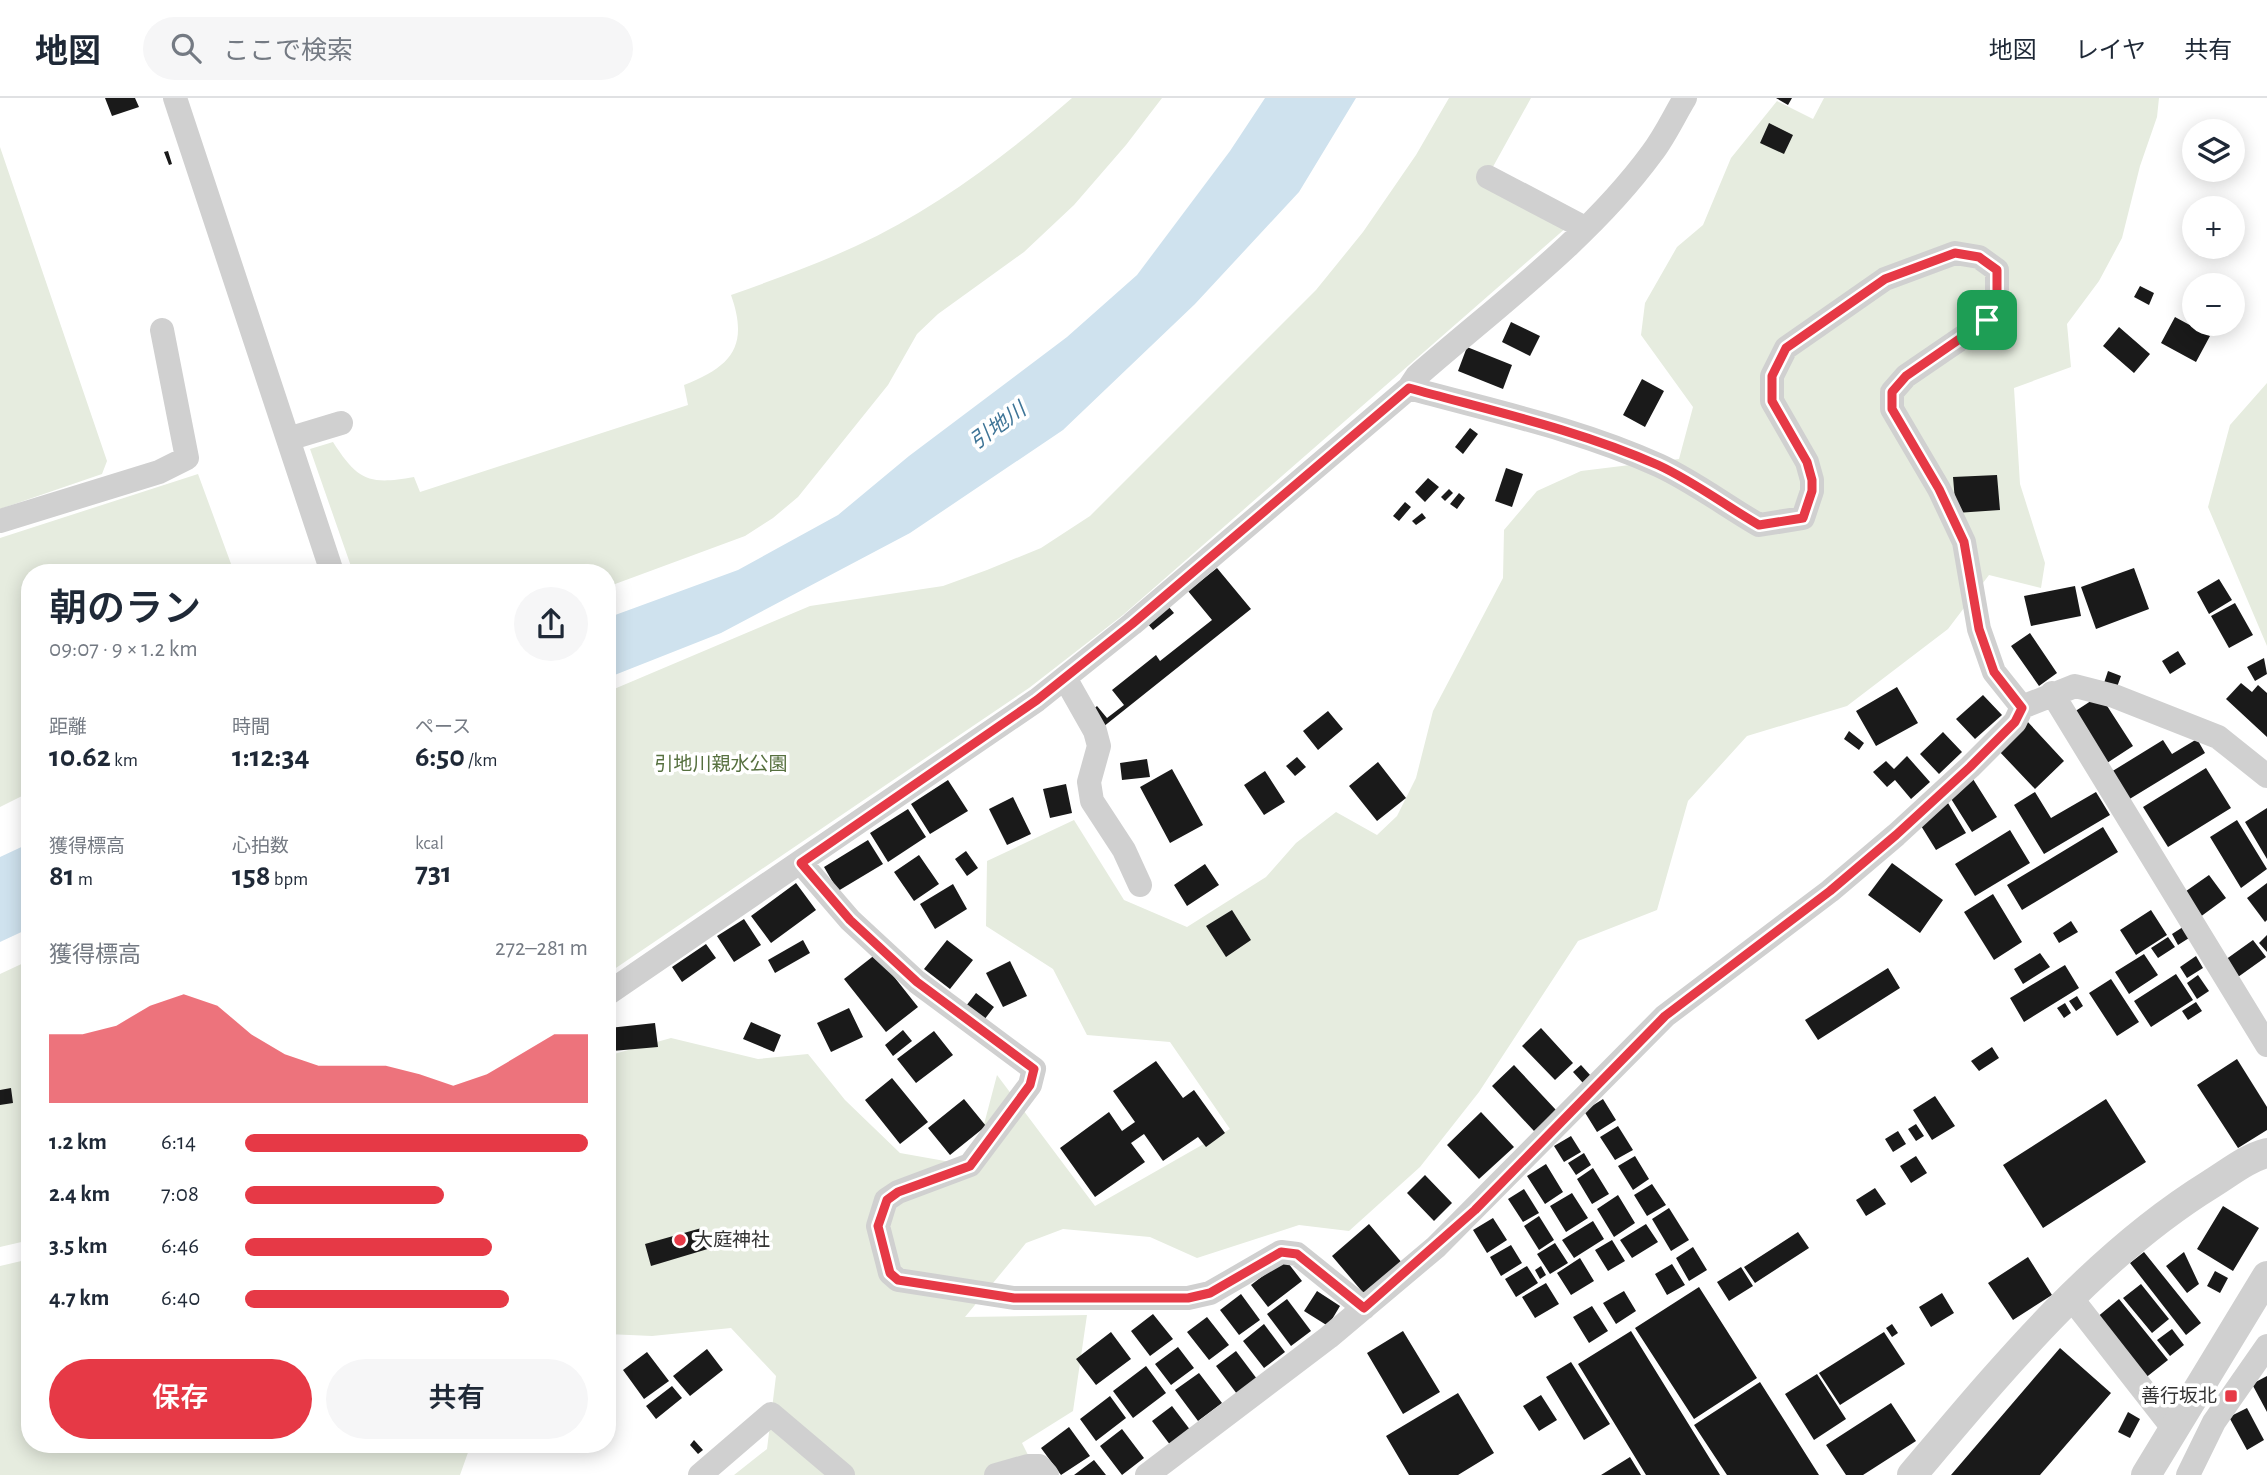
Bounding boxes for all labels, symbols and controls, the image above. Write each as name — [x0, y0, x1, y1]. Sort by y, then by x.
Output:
search box — [143, 17, 633, 80]
icon: search — [167, 29, 205, 67]
text: 地図 — [35, 36, 101, 69]
text: ここで検索 — [223, 38, 353, 64]
text: 地図 — [1989, 39, 2037, 63]
text: レイヤ — [2075, 39, 2146, 63]
text: 共有 — [2184, 39, 2232, 63]
map controls — [2182, 119, 2245, 336]
button: layers — [2182, 119, 2245, 182]
button: + — [2182, 196, 2245, 259]
button: − — [2182, 273, 2245, 336]
pin — [1957, 290, 2017, 350]
icon: arrive — [1968, 301, 2006, 339]
water label: 引地川 — [966, 397, 1031, 453]
button: share — [514, 587, 588, 661]
text: 朝のラン — [49, 591, 201, 629]
text: 09:07 · 9 × 1.2 km — [49, 638, 198, 661]
text: 距離 — [49, 718, 87, 737]
text: 時間 — [232, 718, 270, 737]
text: ペース — [415, 718, 471, 737]
text: 10.62 — [49, 742, 111, 772]
text: 1:12:34 — [232, 742, 310, 772]
text: 6:50 — [415, 742, 465, 772]
text: km — [111, 751, 138, 770]
text: /km — [465, 751, 497, 770]
park label: 引地川親水公園 — [654, 754, 788, 774]
text: kcal — [415, 834, 444, 853]
text: 獲得標高 — [49, 837, 125, 856]
text: 心拍数 — [232, 837, 289, 856]
text: 731 — [415, 858, 452, 888]
text: 81 — [49, 861, 75, 891]
text: 158 — [232, 861, 271, 891]
text: m — [75, 870, 93, 889]
text: bpm — [271, 870, 308, 889]
text: 272–281 m — [495, 937, 588, 960]
text: 獲得標高 — [49, 944, 141, 967]
text: 1.2 km — [49, 1131, 107, 1154]
text: 6:14 — [161, 1131, 196, 1154]
text: 2.4 km — [49, 1183, 110, 1206]
text: 7:08 — [161, 1183, 199, 1206]
place label: 大庭神社 — [694, 1229, 770, 1250]
marker: 大庭神社 — [672, 1232, 688, 1248]
text: 3.5 km — [49, 1235, 108, 1258]
text: 6:46 — [161, 1235, 199, 1258]
text: 4.7 km — [49, 1287, 109, 1310]
text: 6:40 — [161, 1287, 200, 1310]
button: 保存 — [49, 1359, 312, 1439]
button: 共有 — [326, 1359, 588, 1439]
place label: 善行坂北 — [2141, 1385, 2217, 1406]
marker: 善行坂北 — [2223, 1388, 2239, 1404]

